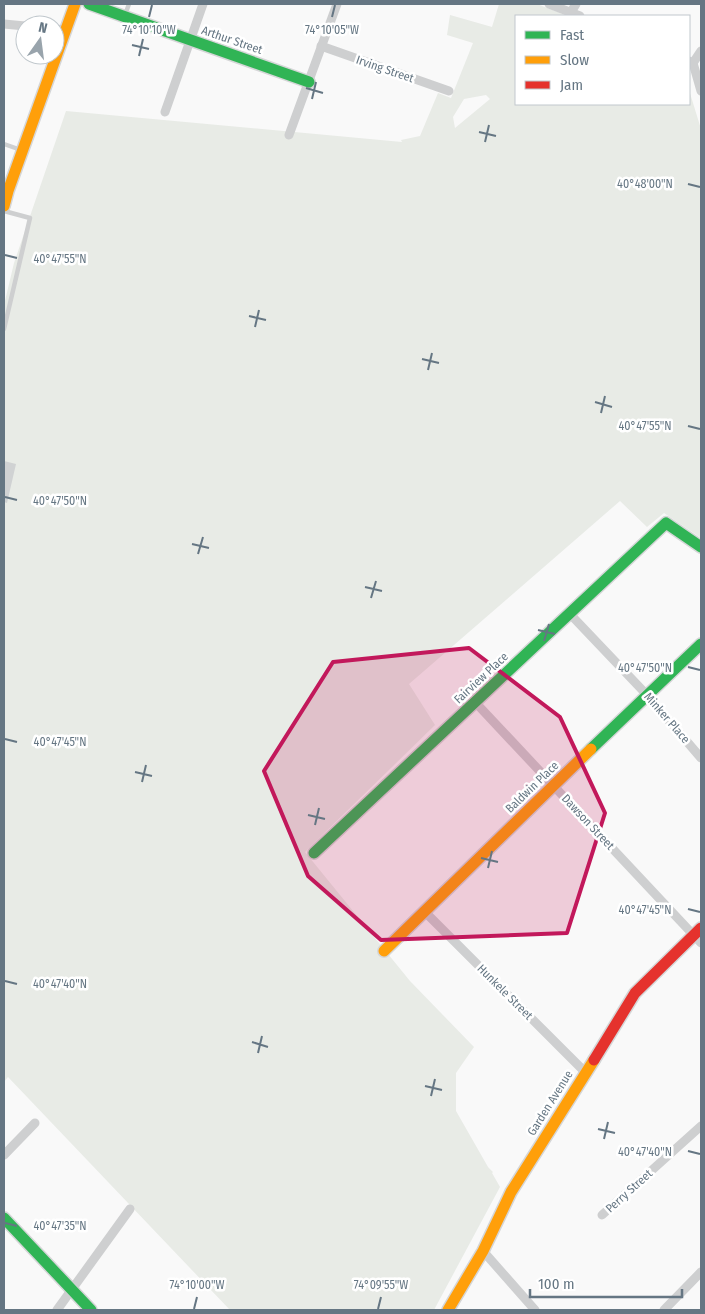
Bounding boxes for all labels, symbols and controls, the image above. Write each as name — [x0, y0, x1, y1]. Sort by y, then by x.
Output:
north arrow — [15, 15, 65, 65]
legend — [515, 15, 690, 105]
text: N — [37, 19, 49, 37]
text: 74°10'10"W — [122, 23, 176, 37]
street label: Arthur Street — [200, 23, 264, 57]
text: 74°10'05"W — [305, 23, 359, 37]
text: Fast — [560, 26, 584, 44]
text: Slow — [560, 51, 589, 69]
street label: Irving Street — [354, 53, 416, 85]
text: Jam — [560, 76, 583, 94]
text: 40°48'00"N — [617, 177, 673, 191]
text: 40°47'55"N — [33, 252, 87, 266]
text: 40°47'55"N — [618, 419, 672, 433]
text: 40°47'50"N — [33, 494, 87, 508]
street label: Fairview Place — [451, 649, 511, 707]
text: 40°47'50"N — [618, 661, 672, 675]
street label: Minker Place — [641, 690, 693, 746]
text: 40°47'45"N — [34, 735, 86, 749]
street label: Baldwin Place — [503, 758, 561, 816]
street label: Dawson Street — [559, 791, 617, 853]
text: 40°47'45"N — [619, 903, 671, 917]
street label: Hunkele Street — [474, 961, 536, 1023]
text: 40°47'40"N — [33, 977, 87, 991]
street label: Garden Avenue — [524, 1068, 576, 1138]
text: 40°47'40"N — [618, 1145, 672, 1159]
street label: Perry Street — [603, 1166, 655, 1216]
text: 40°47'35"N — [33, 1219, 87, 1233]
scale bar — [530, 1266, 682, 1298]
text: 100 m — [538, 1275, 575, 1293]
text: 74°10'00"W — [170, 1278, 224, 1292]
text: 74°09'55"W — [354, 1278, 408, 1292]

